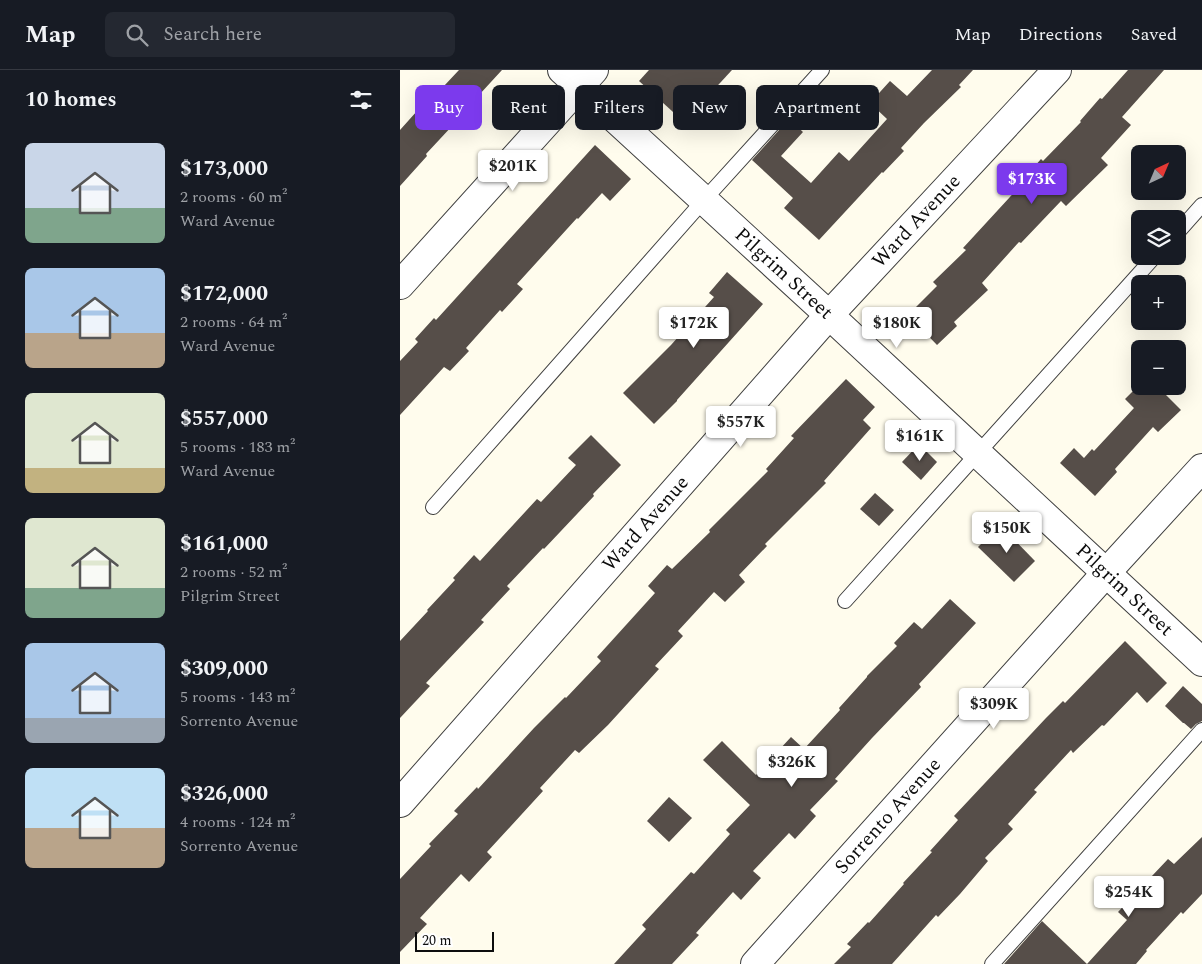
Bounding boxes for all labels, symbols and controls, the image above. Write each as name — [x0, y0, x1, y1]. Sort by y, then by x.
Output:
search box — [105, 12, 455, 57]
text: Map — [25, 17, 75, 53]
text: Search here — [163, 20, 262, 49]
icon: search — [123, 21, 151, 49]
text: Map — [955, 21, 991, 48]
text: Directions — [1019, 21, 1103, 48]
text: Saved — [1131, 21, 1177, 48]
text: 10 homes — [25, 84, 117, 116]
chip: Buy — [415, 85, 482, 130]
chip: Rent — [492, 85, 565, 130]
chip: Filters — [575, 85, 663, 130]
chip: New — [673, 85, 746, 130]
chip: Apartment — [756, 85, 879, 130]
icon: filters — [347, 86, 375, 114]
north arrow — [1131, 145, 1186, 200]
map controls — [1131, 145, 1186, 395]
pin: $201K — [478, 150, 548, 192]
text: $173,000 — [180, 153, 268, 185]
text: $201K — [489, 154, 537, 178]
pin: $173K — [997, 162, 1067, 205]
icon: home — [65, 163, 125, 223]
street label: Ward Avenue — [865, 167, 968, 275]
text: $173K — [1008, 167, 1056, 191]
text: 2 rooms · 60 m² — [180, 185, 287, 209]
text: Ward Avenue — [180, 209, 275, 233]
button: layers — [1131, 210, 1186, 265]
street label: Pilgrim Street — [728, 220, 840, 327]
button: + — [1131, 275, 1186, 330]
text: $172,000 — [180, 278, 268, 310]
icon: home — [65, 288, 125, 348]
pin: $172K — [659, 306, 729, 349]
pin: $180K — [862, 306, 932, 349]
text: 2 rooms · 64 m² — [180, 310, 287, 334]
text: $172K — [670, 311, 718, 335]
text: $180K — [873, 311, 921, 335]
text: Ward Avenue — [180, 334, 275, 358]
button: − — [1131, 340, 1186, 395]
text: $557,000 — [180, 403, 268, 435]
pin: $557K — [706, 406, 776, 448]
text: $557K — [717, 410, 765, 434]
icon: home — [65, 413, 125, 473]
pin: $161K — [885, 420, 955, 462]
text: $161K — [896, 424, 944, 448]
text: 5 rooms · 183 m² — [180, 435, 295, 459]
text: Ward Avenue — [180, 459, 275, 483]
street label: Ward Avenue — [595, 469, 696, 578]
pin: $150K — [972, 512, 1042, 554]
text: $150K — [983, 516, 1031, 540]
text: $161,000 — [180, 528, 268, 560]
street label: Pilgrim Street — [1069, 537, 1180, 643]
icon: home — [65, 538, 125, 598]
text: 2 rooms · 52 m² — [180, 560, 287, 584]
text: Pilgrim Street — [180, 584, 280, 608]
text: $309,000 — [180, 653, 268, 685]
icon: home — [65, 663, 125, 723]
text: 5 rooms · 143 m² — [180, 685, 295, 709]
pin: $309K — [959, 688, 1029, 730]
text: $309K — [970, 692, 1018, 716]
text: Sorrento Avenue — [180, 709, 298, 733]
pin: $326K — [757, 746, 827, 788]
text: $326K — [768, 750, 816, 774]
street label: Sorrento Avenue — [827, 751, 949, 881]
text: $326,000 — [180, 778, 268, 810]
icon: home — [65, 788, 125, 848]
text: 4 rooms · 124 m² — [180, 810, 295, 834]
text: Sorrento Avenue — [180, 834, 298, 858]
pin: $254K — [1094, 876, 1164, 918]
text: $254K — [1105, 880, 1153, 904]
scale bar — [415, 929, 494, 952]
text: 20 m — [422, 930, 452, 951]

